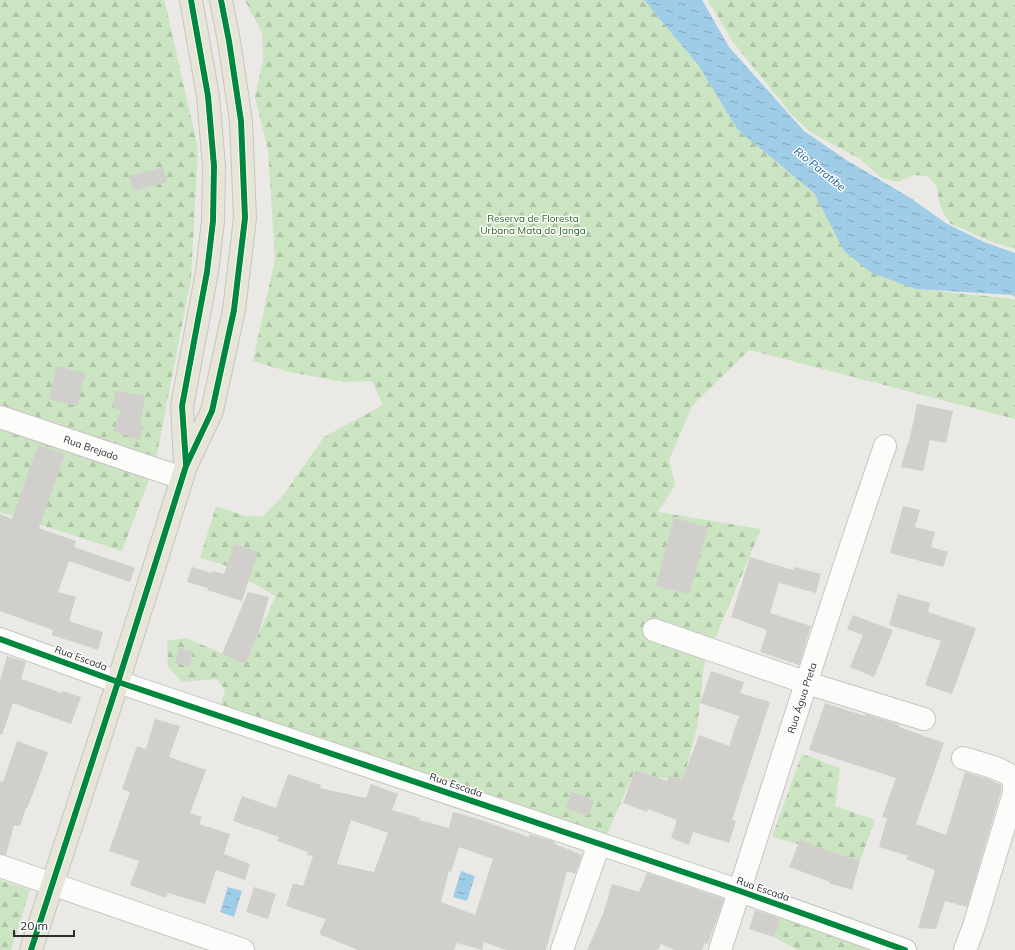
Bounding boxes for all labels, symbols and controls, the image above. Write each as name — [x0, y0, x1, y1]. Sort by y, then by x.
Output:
water label: Rio Paratibe — [791, 144, 849, 194]
park label: Reserva de Floresta Urbana Mata do Janga — [480, 212, 586, 237]
street label: Rua Brejado — [62, 433, 120, 464]
street label: Rua Escada — [53, 642, 109, 674]
street label: Rua Água Preta — [784, 661, 820, 735]
street label: Rua Escada — [428, 770, 484, 800]
street label: Rua Escada — [735, 874, 791, 904]
scale bar — [14, 912, 74, 938]
text: 20 m — [20, 918, 48, 933]

